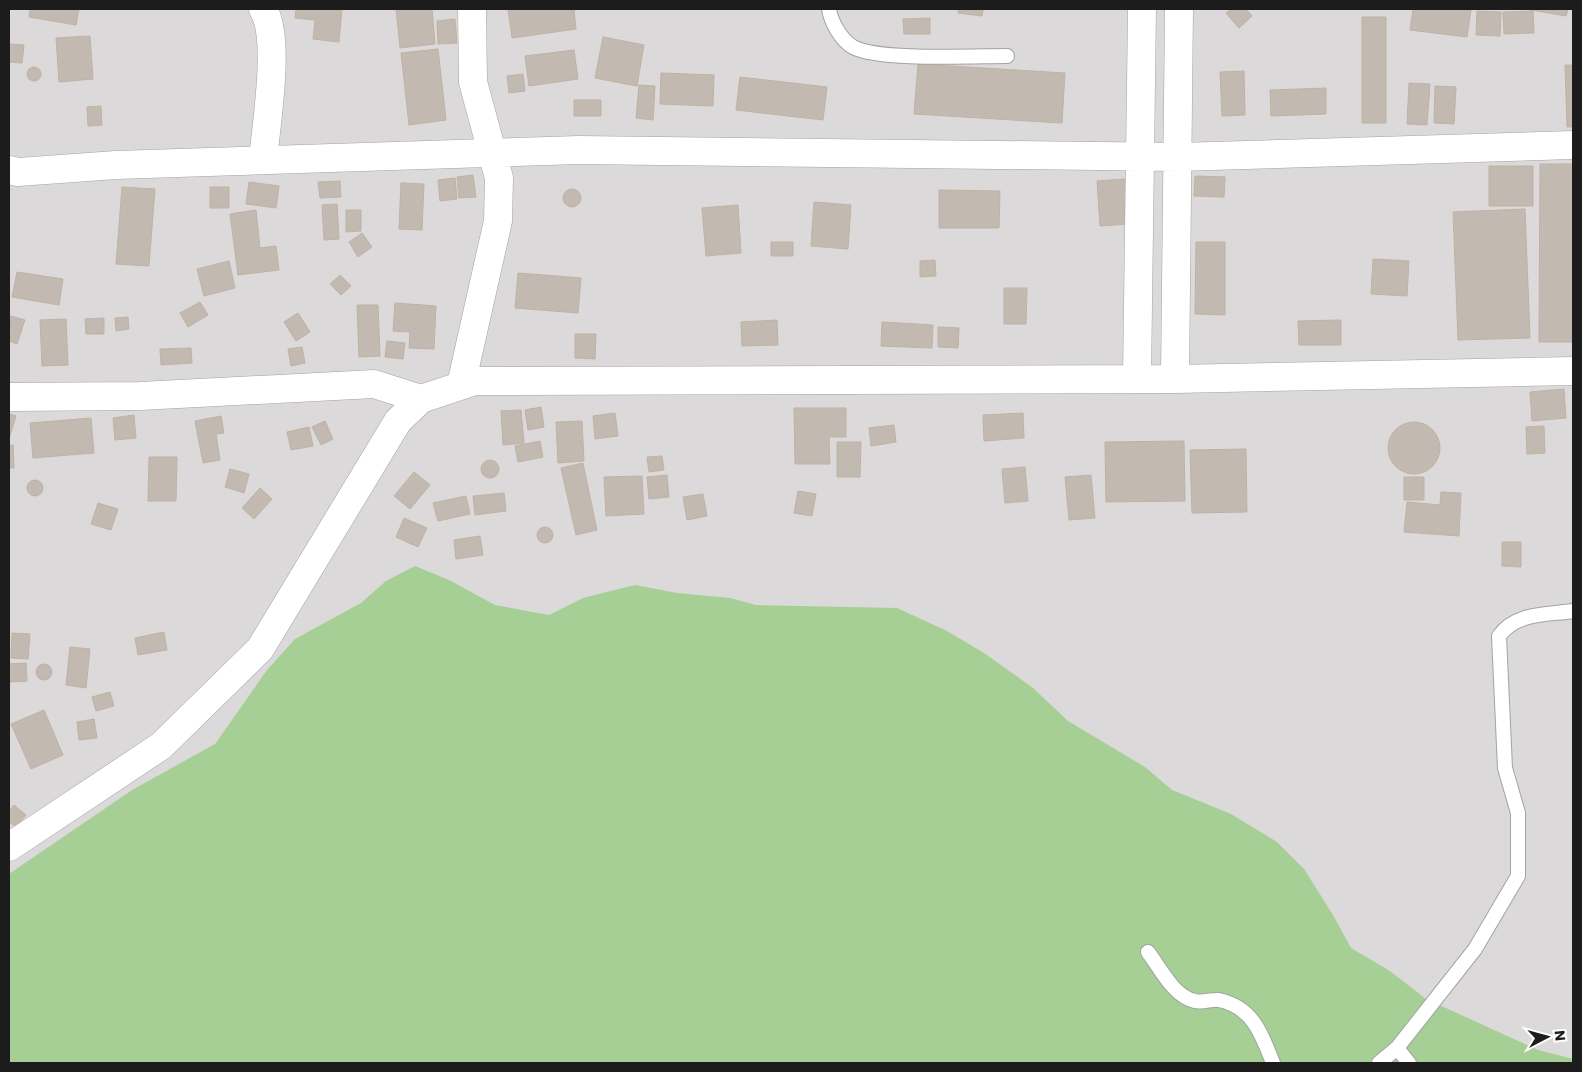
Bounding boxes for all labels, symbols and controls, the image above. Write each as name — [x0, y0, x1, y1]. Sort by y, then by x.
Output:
north arrow — [1522, 1012, 1572, 1062]
text: N — [1549, 1029, 1570, 1042]

